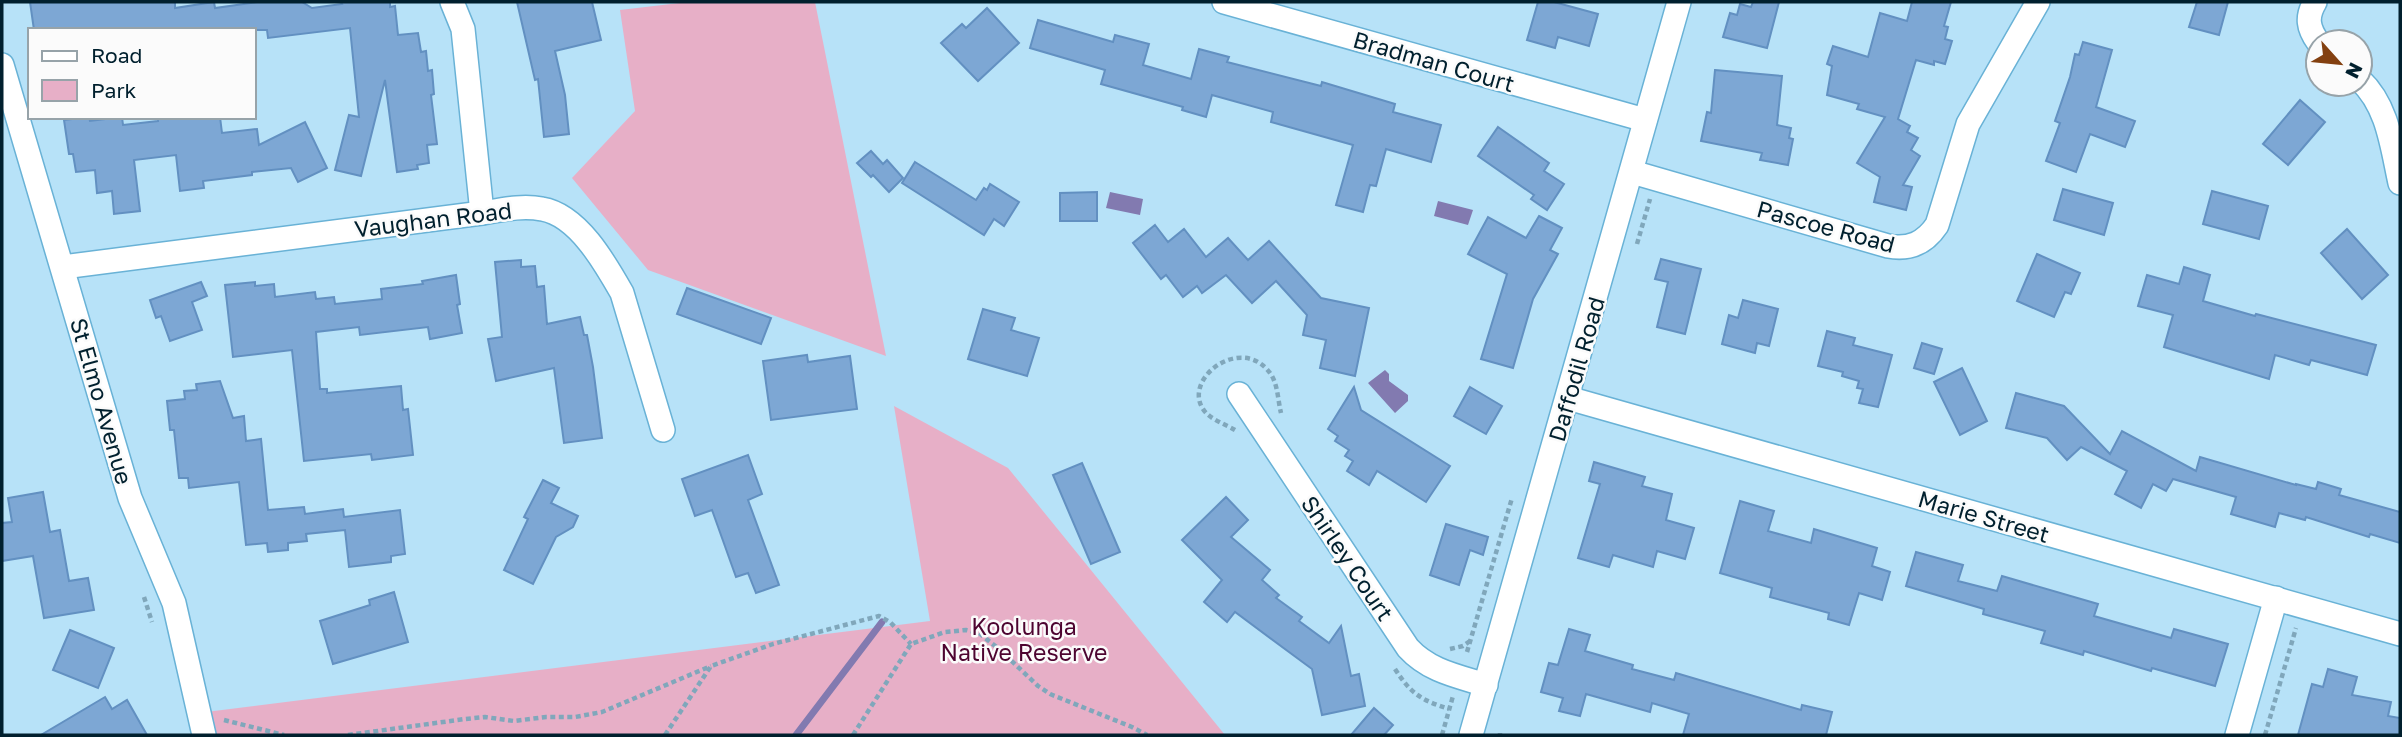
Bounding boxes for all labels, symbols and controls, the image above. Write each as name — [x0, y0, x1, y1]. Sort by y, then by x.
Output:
street label: Bradman Court — [1350, 25, 1518, 97]
legend — [28, 28, 256, 119]
north arrow — [2304, 28, 2374, 98]
text: Road — [91, 42, 142, 68]
text: N — [2341, 59, 2368, 83]
text: Park — [91, 77, 137, 103]
street label: Pascoe Road — [1754, 194, 1898, 258]
street label: Vaughan Road — [353, 195, 513, 243]
street label: Daffodil Road — [1542, 293, 1610, 445]
street label: St Elmo Avenue — [65, 315, 139, 487]
street label: Marie Street — [1915, 484, 2053, 548]
street label: Shirley Court — [1296, 490, 1400, 626]
park label: Koolunga Native Reserve — [941, 612, 1107, 666]

